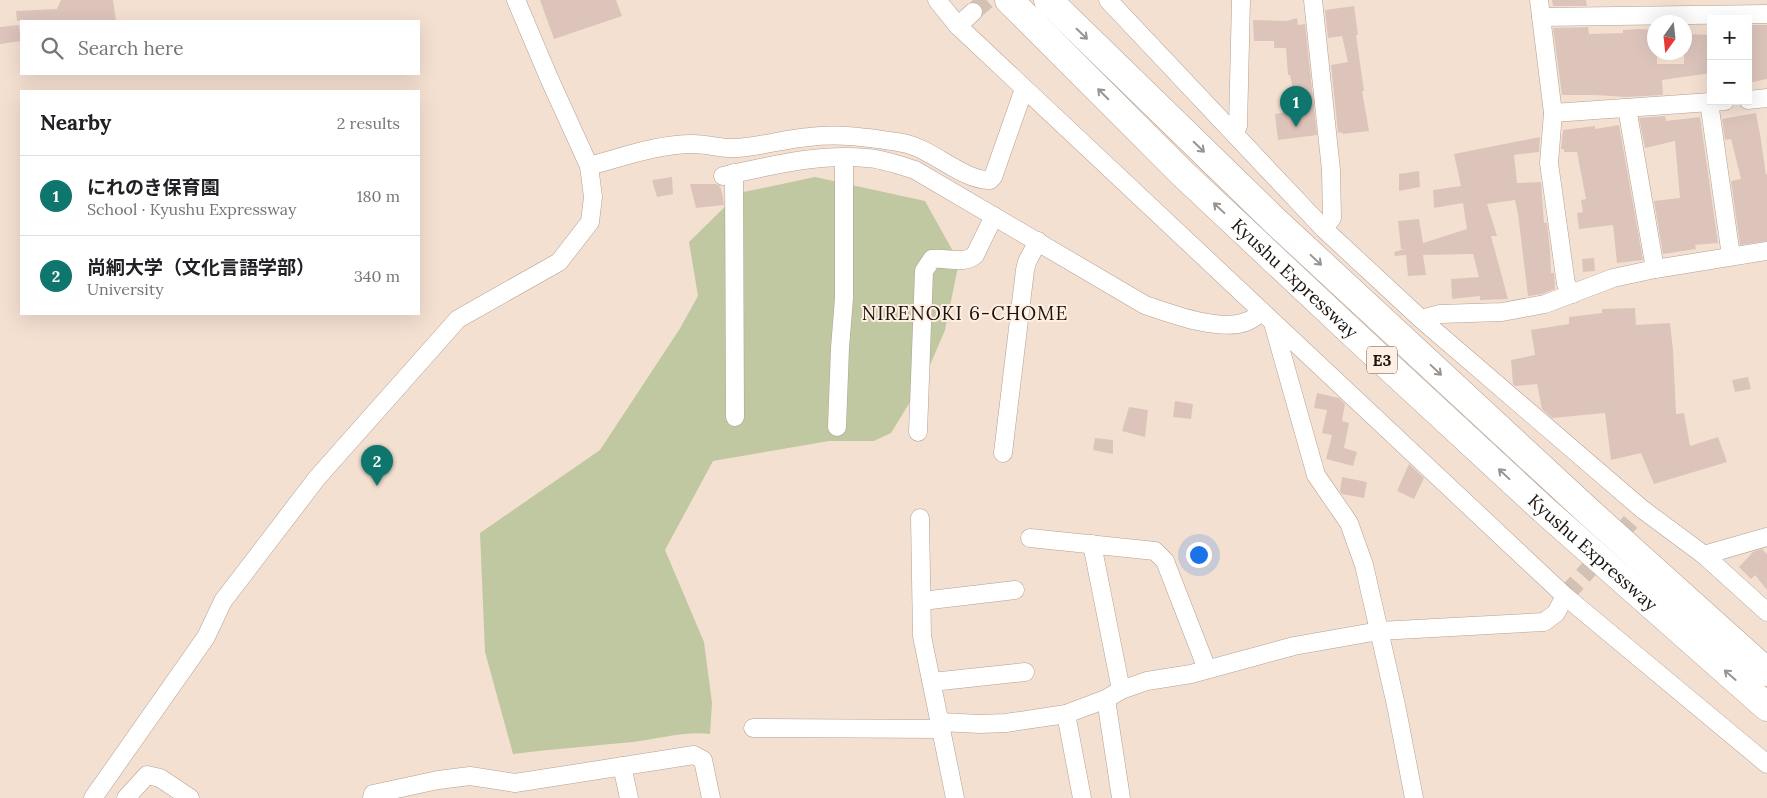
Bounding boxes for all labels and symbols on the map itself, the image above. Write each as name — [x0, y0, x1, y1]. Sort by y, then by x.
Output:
north arrow — [1647, 15, 1692, 60]
one-way arrow — [1076, 28, 1089, 40]
pin: 1 — [1280, 86, 1312, 127]
one-way arrow — [1097, 88, 1109, 100]
one-way arrow — [1193, 141, 1205, 153]
one-way arrow — [1213, 202, 1226, 214]
street label: Kyushu Expressway — [1227, 213, 1363, 343]
one-way arrow — [1310, 254, 1323, 266]
district label: NIRENOKI 6-CHOME — [862, 301, 1068, 325]
road number: E3 — [1367, 346, 1397, 374]
one-way arrow — [1429, 364, 1442, 376]
pin: 2 — [361, 445, 393, 486]
one-way arrow — [1498, 468, 1511, 480]
street label: Kyushu Expressway — [1523, 489, 1663, 616]
your location — [1186, 542, 1212, 568]
one-way arrow — [1724, 669, 1737, 680]

